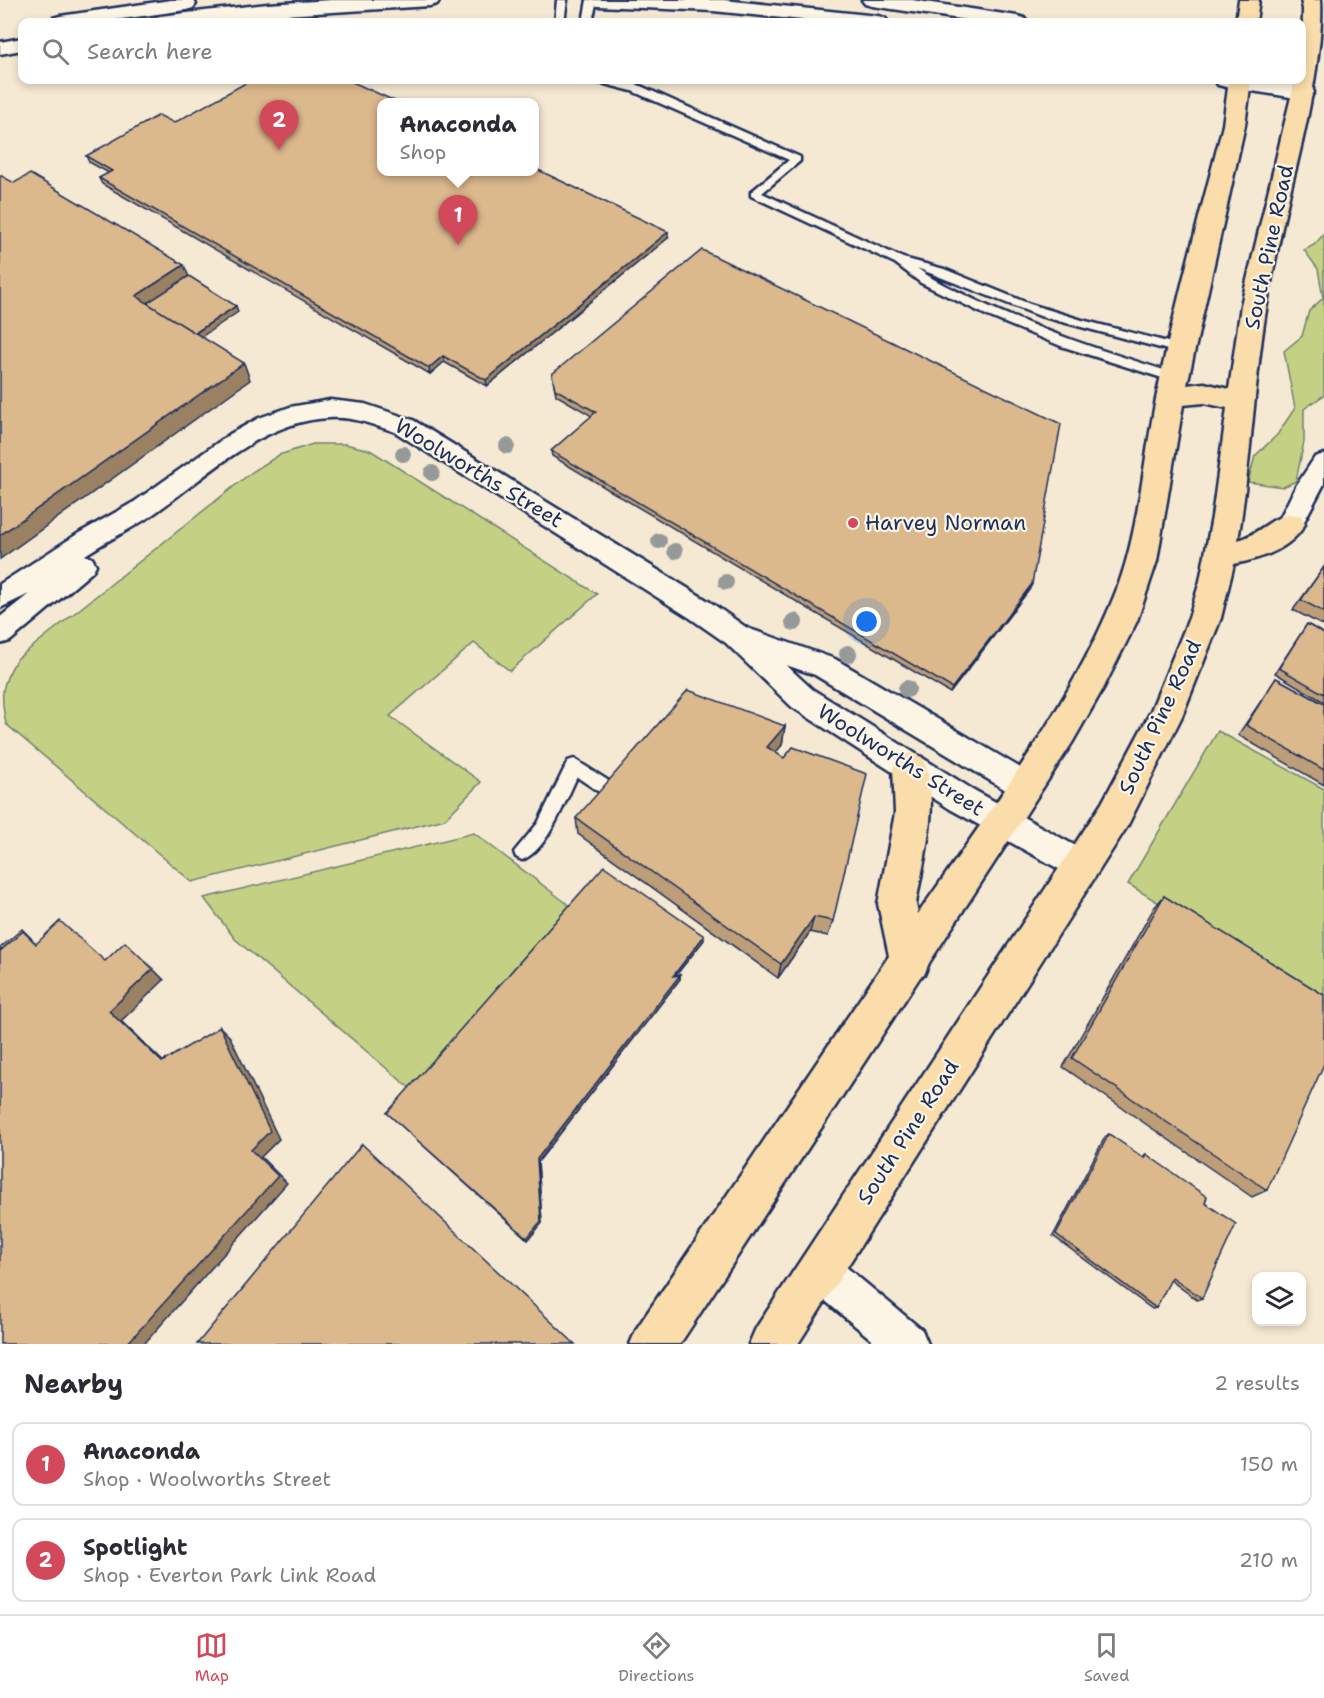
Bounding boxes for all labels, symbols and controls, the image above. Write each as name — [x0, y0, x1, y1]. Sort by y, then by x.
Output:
search box — [18, 18, 1306, 84]
icon: search — [39, 35, 72, 68]
text: Search here — [87, 37, 213, 66]
popup — [377, 98, 539, 176]
pin: 2 — [260, 100, 298, 150]
text: Anaconda — [400, 110, 516, 139]
text: Shop — [400, 139, 446, 165]
street label: South Pine Road — [1238, 162, 1300, 332]
pin: 1 — [438, 196, 478, 245]
street label: Woolworths Street — [390, 412, 568, 534]
place label: Harvey Norman — [865, 509, 1026, 537]
marker: Harvey Norman — [846, 516, 860, 530]
your location — [852, 607, 881, 636]
street label: South Pine Road — [1112, 635, 1208, 799]
street label: Woolworths Street — [812, 697, 990, 823]
street label: South Pine Road — [851, 1054, 965, 1210]
map controls — [1252, 1272, 1306, 1326]
button: layers — [1252, 1272, 1306, 1326]
text: Nearby — [24, 1366, 123, 1401]
text: 2 results — [1214, 1370, 1300, 1396]
text: Anaconda — [83, 1437, 200, 1466]
text: 1 — [41, 1451, 50, 1477]
text: 150 m — [1240, 1451, 1298, 1477]
text: Shop · Woolworths Street — [83, 1466, 331, 1492]
text: Spotlight — [83, 1533, 187, 1562]
text: 2 — [39, 1547, 53, 1573]
text: 210 m — [1239, 1547, 1298, 1573]
text: Shop · Everton Park Link Road — [83, 1562, 376, 1588]
tab: Map — [195, 1629, 229, 1686]
tab: Directions — [618, 1629, 695, 1686]
tab: Saved — [1084, 1629, 1129, 1686]

